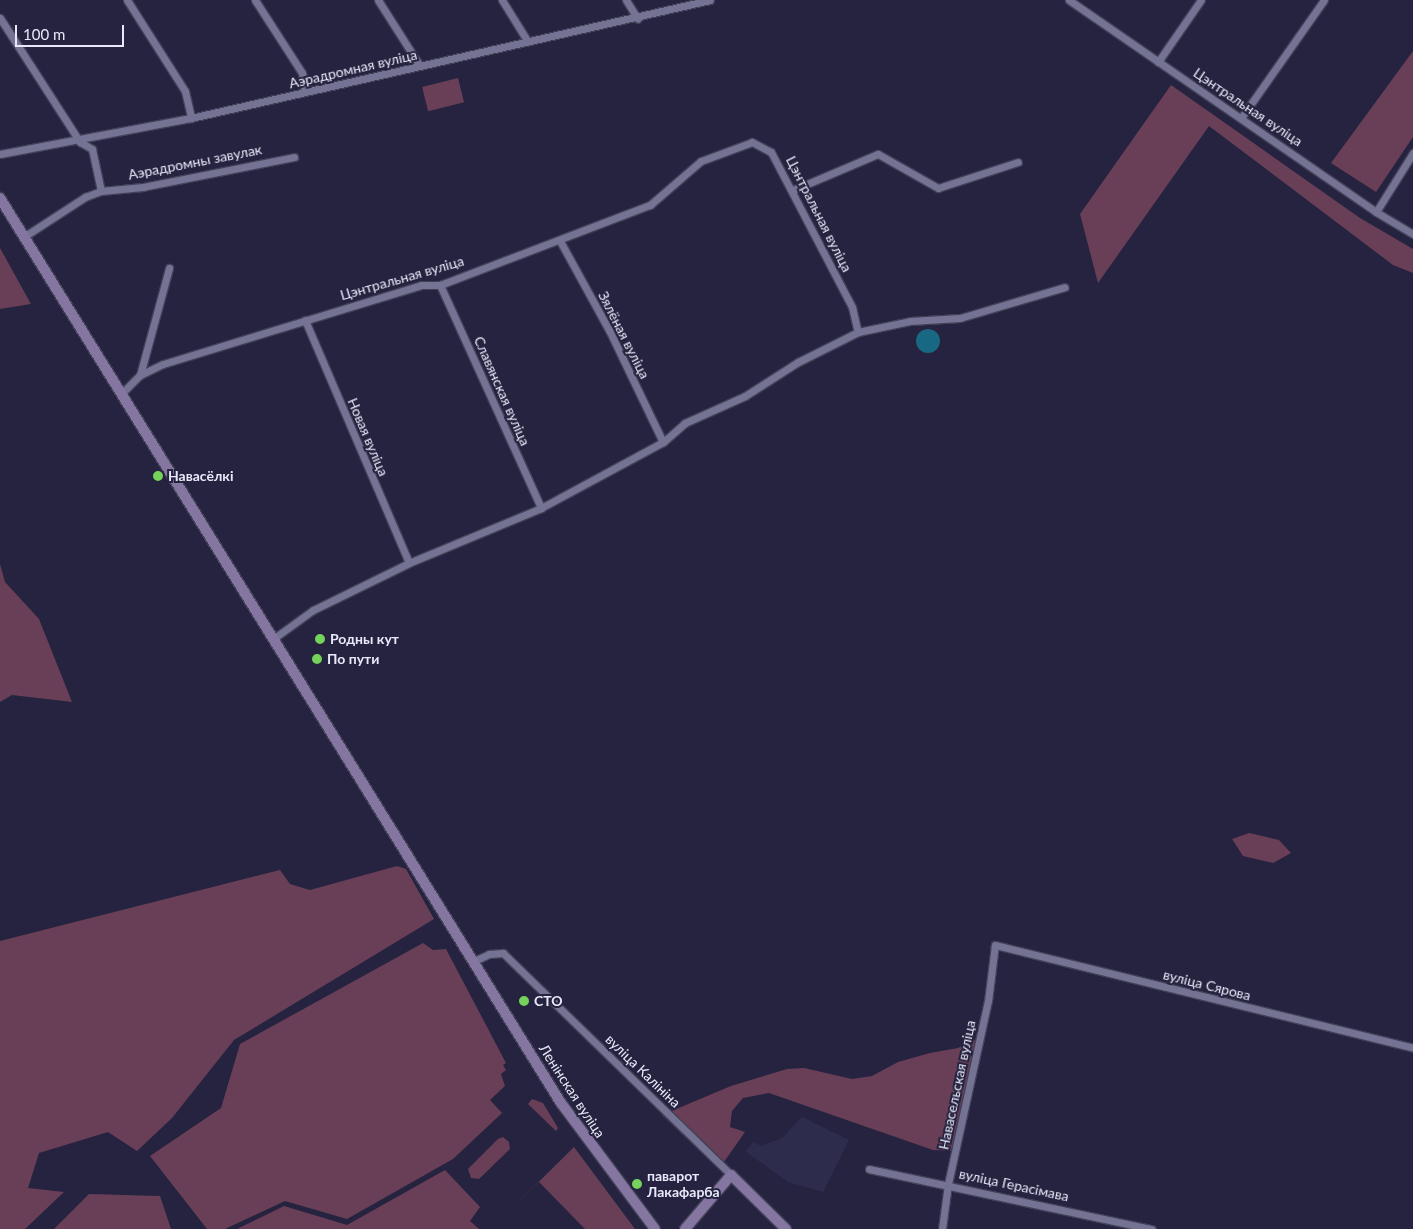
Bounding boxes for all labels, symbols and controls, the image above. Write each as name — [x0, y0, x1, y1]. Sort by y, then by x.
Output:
scale bar — [18, 15, 126, 47]
text: 100 m — [23, 25, 65, 43]
street label: Аэрадромная вуліца — [287, 46, 419, 92]
street label: Цэнтральная вуліца — [1190, 64, 1306, 150]
street label: Аэрадромны завулак — [127, 141, 263, 183]
street label: Цэнтральная вуліца — [782, 153, 856, 275]
street label: Цэнтральная вуліца — [338, 252, 466, 304]
street label: Зялёная вуліца — [595, 288, 653, 382]
street label: Славянская вуліца — [470, 334, 534, 448]
street label: Новая вуліца — [344, 395, 392, 479]
place label: Навасёлкі — [168, 468, 233, 484]
marker: Навасёлкі — [152, 470, 164, 482]
place label: Родны кут — [330, 631, 399, 647]
marker: Родны кут — [314, 633, 326, 645]
place label: По пути — [327, 651, 379, 667]
marker: По пути — [311, 653, 323, 665]
street label: вуліца Сярова — [1161, 966, 1253, 1004]
place label: СТО — [534, 993, 563, 1009]
marker: СТО — [518, 995, 530, 1007]
street label: Навасельская вуліца — [935, 1019, 979, 1151]
street label: вуліца Калініна — [602, 1031, 684, 1111]
street label: Ленінская вуліца — [536, 1041, 608, 1141]
street label: вуліца Герасімава — [957, 1165, 1071, 1205]
place label: паварот Лакафарба — [647, 1168, 720, 1200]
marker: паварот Лакафарба — [631, 1178, 643, 1190]

